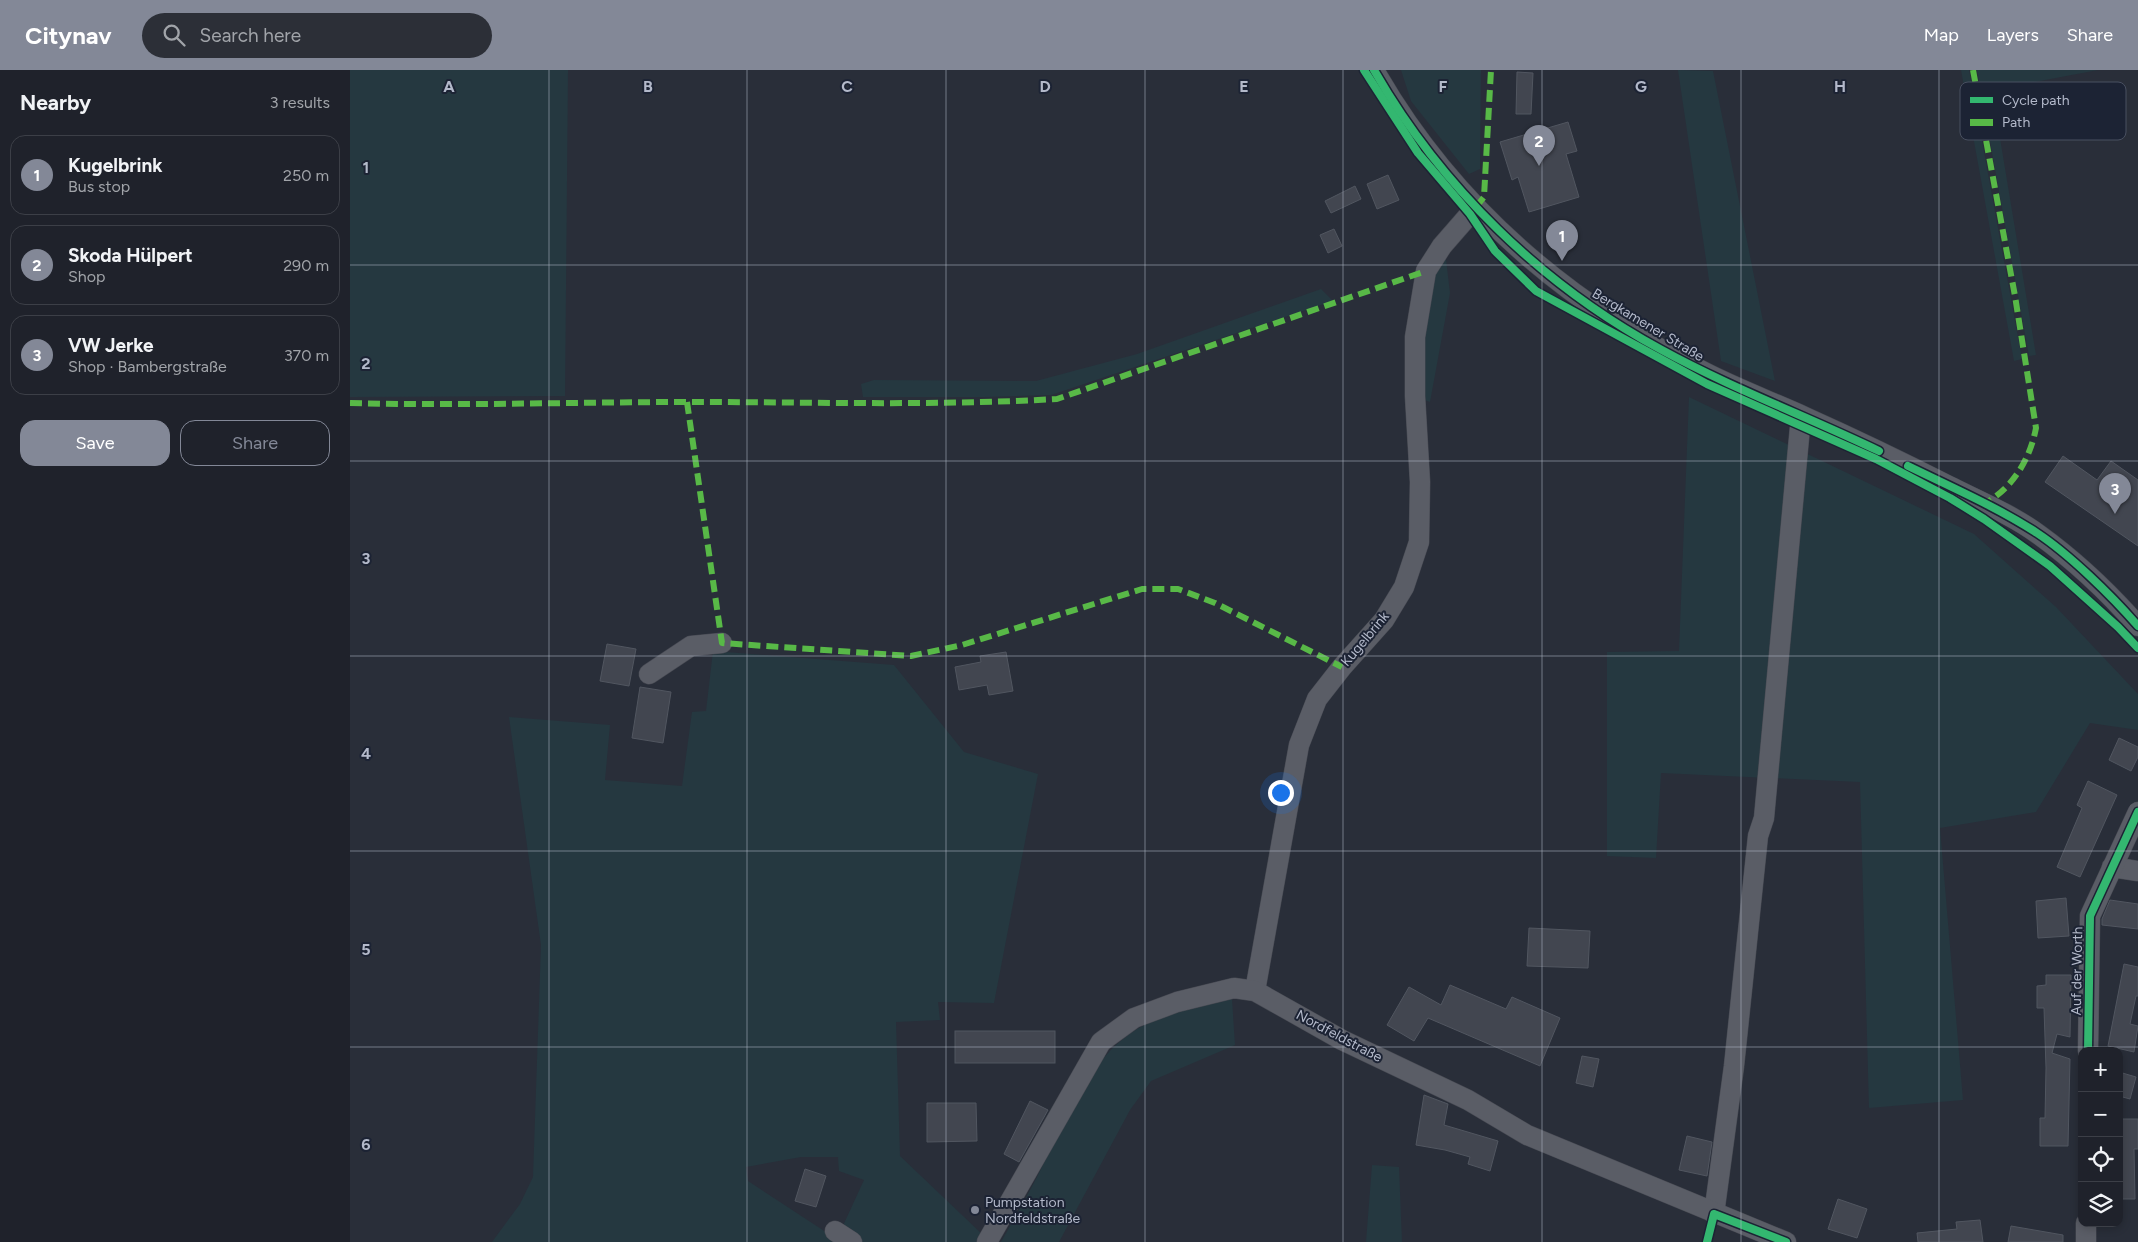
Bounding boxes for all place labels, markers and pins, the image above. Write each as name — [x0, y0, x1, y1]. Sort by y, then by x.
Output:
pin: 2 — [1523, 125, 1555, 166]
pin: 1 — [1546, 220, 1578, 261]
pin: 3 — [2099, 473, 2131, 514]
place label: Pumpstation Nordfeldstraße — [985, 1194, 1081, 1227]
marker: Pumpstation Nordfeldstraße — [969, 1204, 981, 1216]

